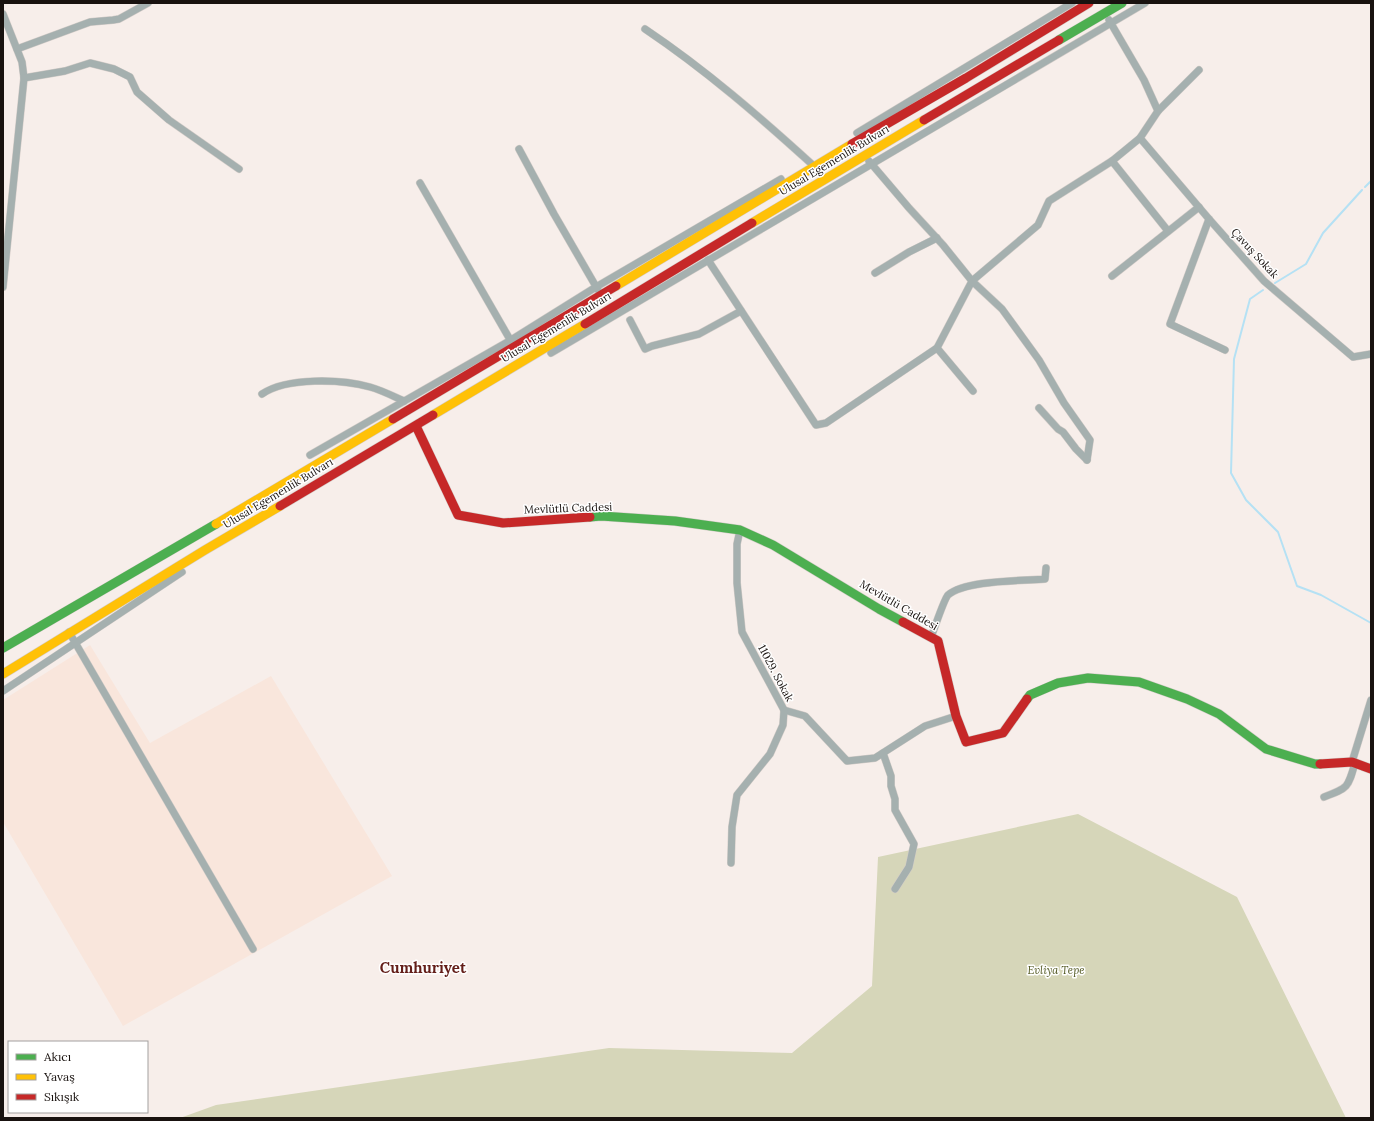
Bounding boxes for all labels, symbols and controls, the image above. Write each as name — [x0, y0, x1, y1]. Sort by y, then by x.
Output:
street label: Ulusal Egemenlik Bulvarı — [776, 122, 892, 198]
street label: Çavuş Sokak — [1228, 225, 1282, 281]
street label: Ulusal Egemenlik Bulvarı — [498, 289, 614, 365]
street label: Ulusal Egemenlik Bulvarı — [220, 455, 336, 531]
street label: Mevlütlü Caddesi — [524, 499, 612, 517]
street label: Mevlütlü Caddesi — [857, 577, 941, 633]
street label: 11029. Sokak — [755, 642, 797, 704]
district label: Cumhuriyet — [380, 958, 467, 977]
park label: Evliya Tepe — [1027, 963, 1085, 977]
legend — [8, 1041, 148, 1113]
text: Akıcı — [43, 1049, 71, 1064]
text: Yavaş — [43, 1069, 75, 1084]
text: Sıkışık — [44, 1089, 80, 1104]

